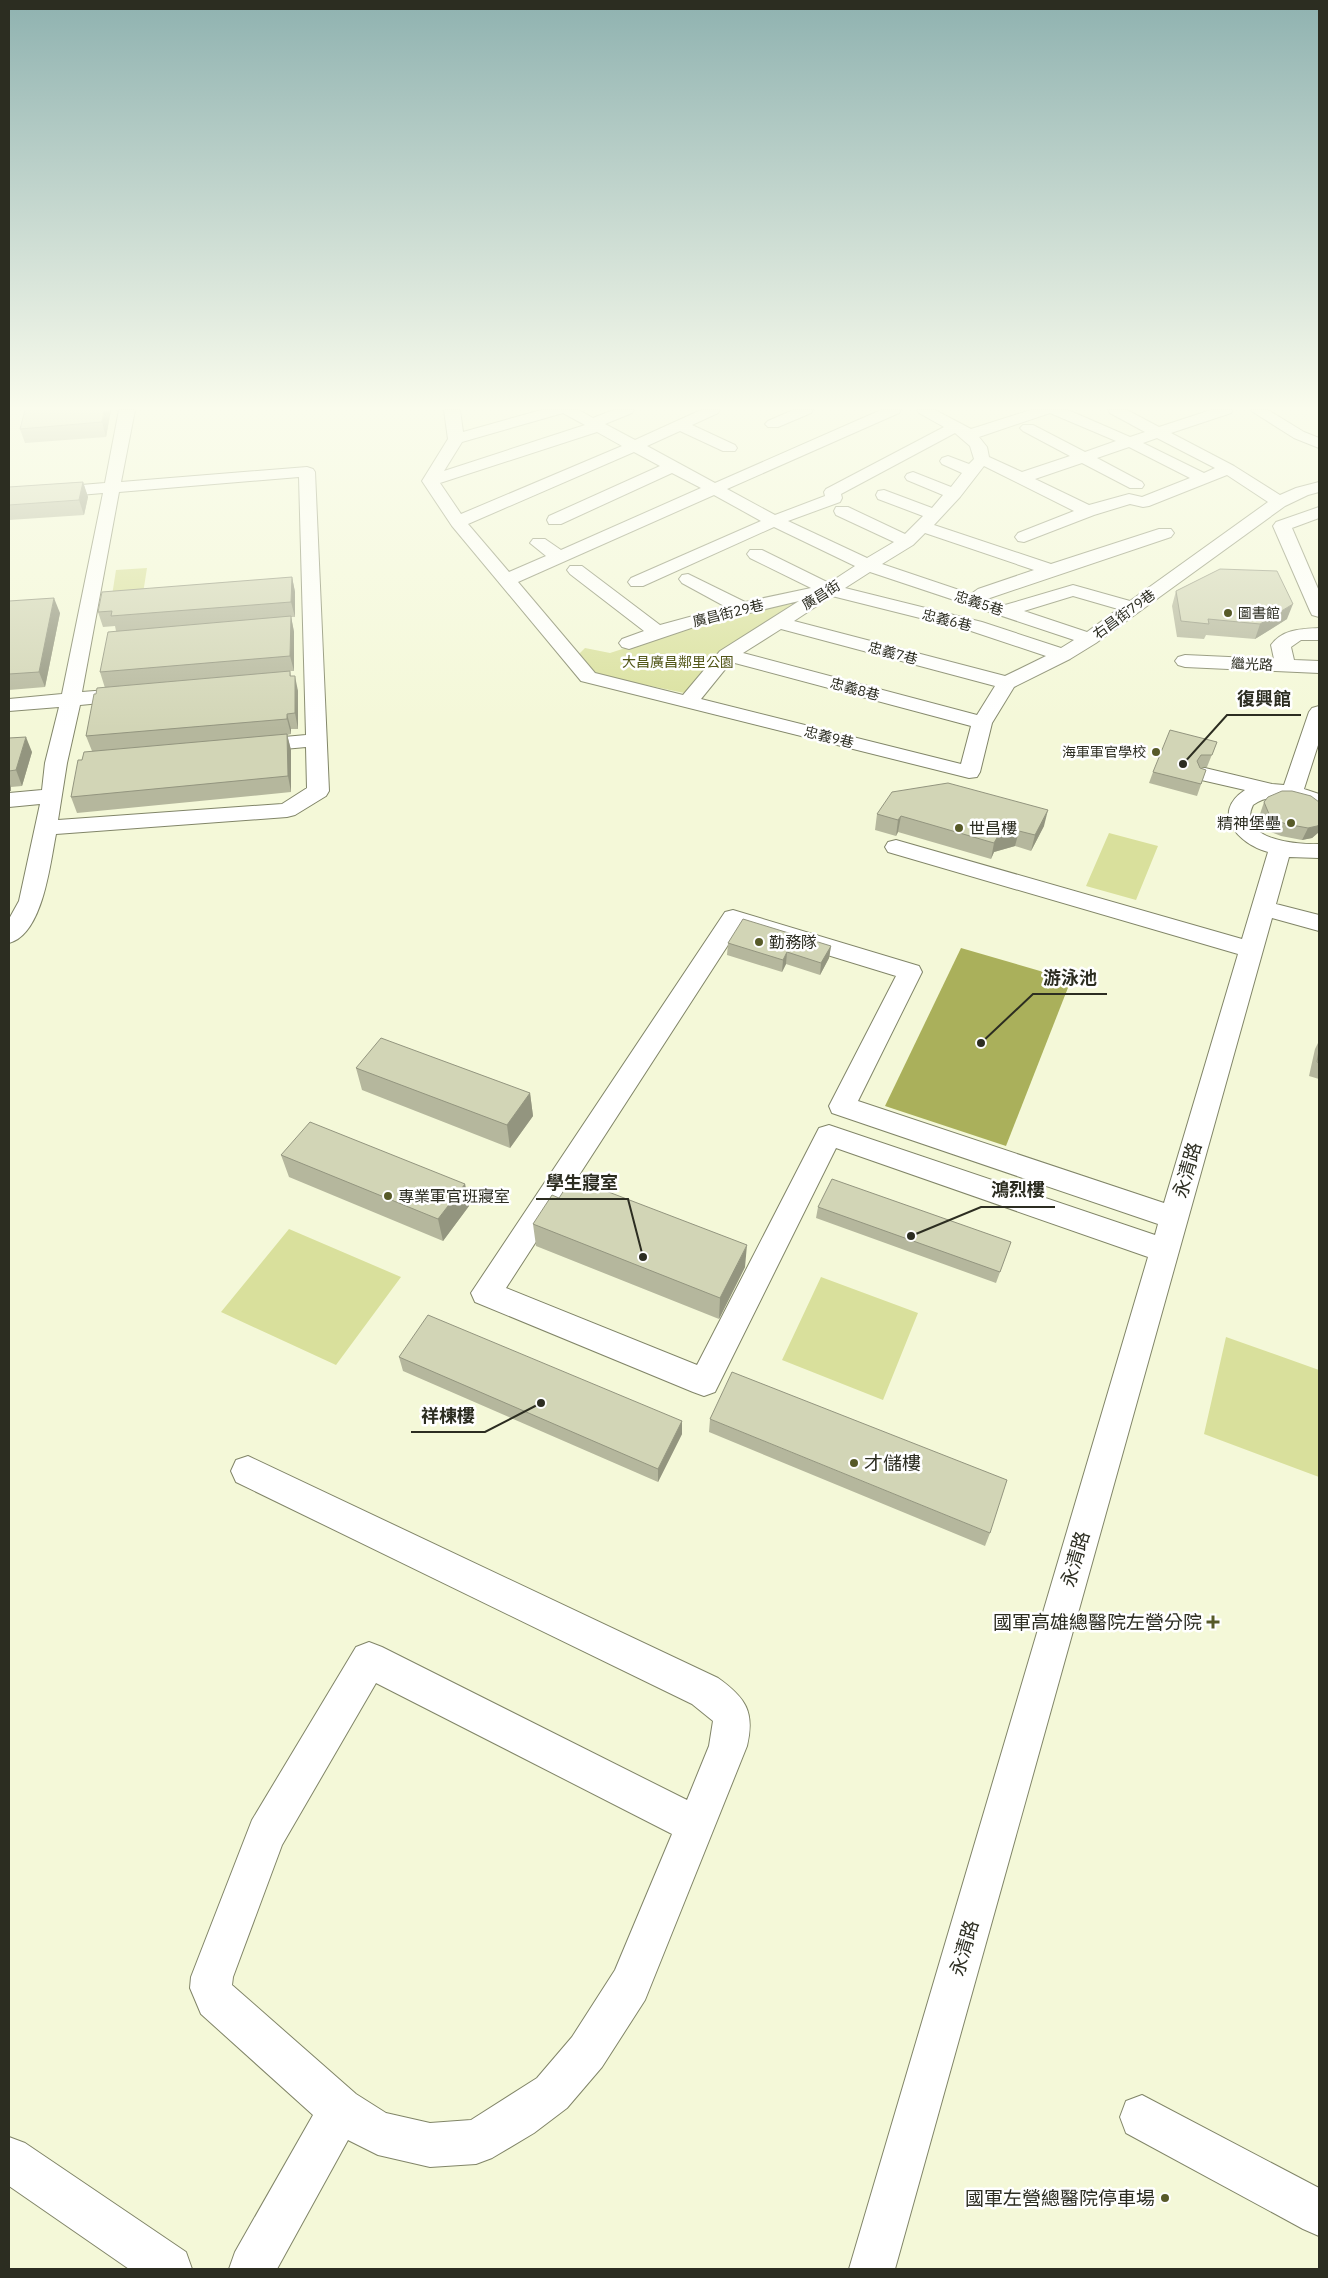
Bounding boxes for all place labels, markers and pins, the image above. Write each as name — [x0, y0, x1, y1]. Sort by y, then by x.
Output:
place label: 圖書館 — [1238, 604, 1280, 622]
marker: 圖書館 — [1222, 607, 1234, 619]
callout: 復興館 — [1227, 682, 1301, 715]
place label: 海軍軍官學校 — [1062, 743, 1146, 761]
marker: 海軍軍官學校 — [1150, 746, 1162, 758]
place label: 精神堡壘 — [1217, 813, 1281, 833]
marker: 精神堡壘 — [1285, 817, 1297, 829]
place label: 世昌樓 — [969, 818, 1017, 838]
marker: 世昌樓 — [953, 822, 965, 834]
place label: 勤務隊 — [769, 932, 817, 952]
marker: 勤務隊 — [753, 936, 765, 948]
callout: 游泳池 — [1033, 961, 1107, 994]
callout: 學生寢室 — [536, 1166, 628, 1199]
callout: 鴻烈樓 — [981, 1174, 1055, 1207]
place label: 專業軍官班寢室 — [398, 1186, 510, 1206]
marker: 專業軍官班寢室 — [382, 1190, 394, 1202]
callout: 祥棟樓 — [411, 1399, 485, 1432]
place label: 才儲樓 — [864, 1451, 921, 1475]
marker: 才儲樓 — [848, 1457, 860, 1469]
place label: 國軍高雄總醫院左營分院 — [993, 1610, 1202, 1634]
marker: 國軍高雄總醫院左營分院 — [1206, 1615, 1220, 1629]
place label: 國軍左營總醫院停車場 — [965, 2186, 1155, 2210]
marker: 國軍左營總醫院停車場 — [1159, 2192, 1171, 2204]

